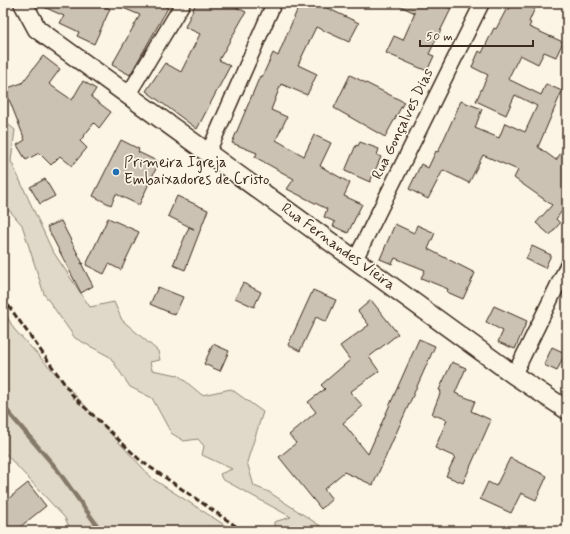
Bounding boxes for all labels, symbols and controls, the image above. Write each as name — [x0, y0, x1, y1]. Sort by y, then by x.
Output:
scale bar — [420, 22, 533, 48]
text: 50 m — [426, 29, 453, 45]
street label: Rua Gonçalves Dias — [367, 65, 439, 183]
place label: Primeira Igreja Embaixadores de Cristo — [124, 153, 269, 190]
marker: Primeira Igreja Embaixadores de Cristo — [111, 167, 121, 177]
street label: Rua Fernandes Vieira — [277, 199, 399, 295]

